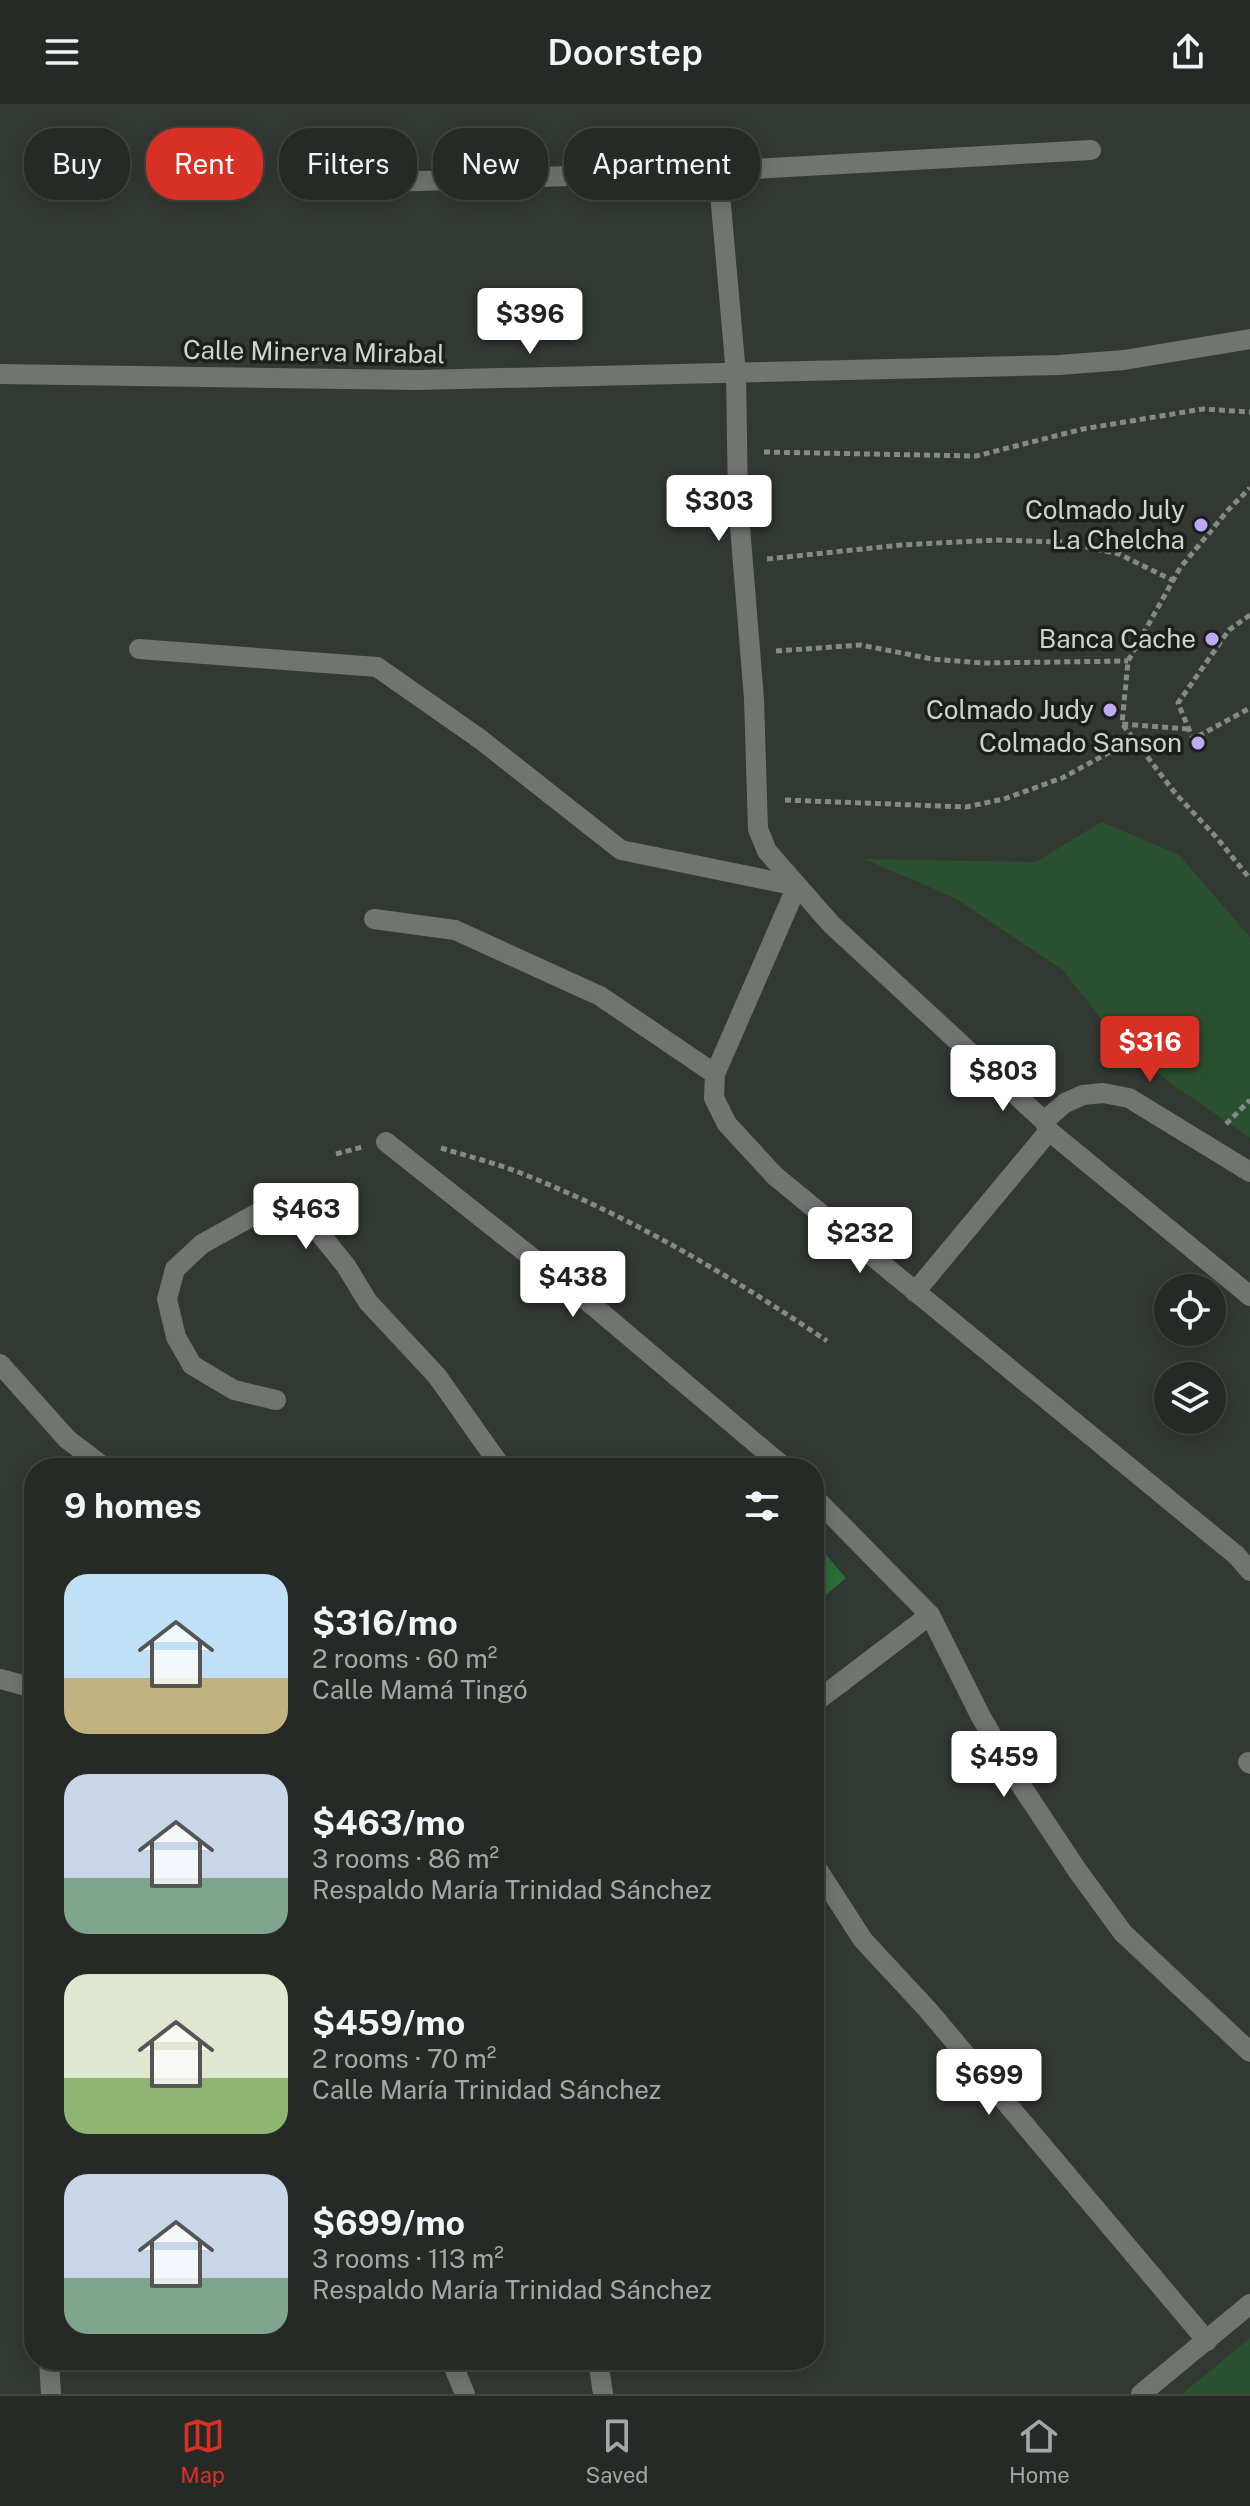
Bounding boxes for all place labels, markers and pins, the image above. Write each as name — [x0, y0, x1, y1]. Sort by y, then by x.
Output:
pin: $396 — [483, 288, 577, 356]
pin: $303 — [672, 475, 766, 543]
place label: Colmado July La Chelcha — [1025, 494, 1185, 555]
marker: Colmado July La Chelcha — [1192, 516, 1210, 534]
place label: Banca Cache — [1039, 623, 1196, 654]
marker: Banca Cache — [1203, 630, 1221, 648]
place label: Colmado Judy — [926, 694, 1094, 725]
marker: Colmado Judy — [1101, 701, 1119, 719]
place label: Colmado Sanson — [979, 727, 1182, 758]
marker: Colmado Sanson — [1189, 734, 1207, 752]
pin: $316 — [1103, 1016, 1197, 1084]
pin: $803 — [956, 1045, 1050, 1113]
pin: $463 — [259, 1183, 353, 1251]
pin: $232 — [813, 1207, 907, 1275]
pin: $438 — [526, 1251, 620, 1319]
pin: $459 — [957, 1731, 1051, 1799]
pin: $699 — [942, 2049, 1036, 2117]

